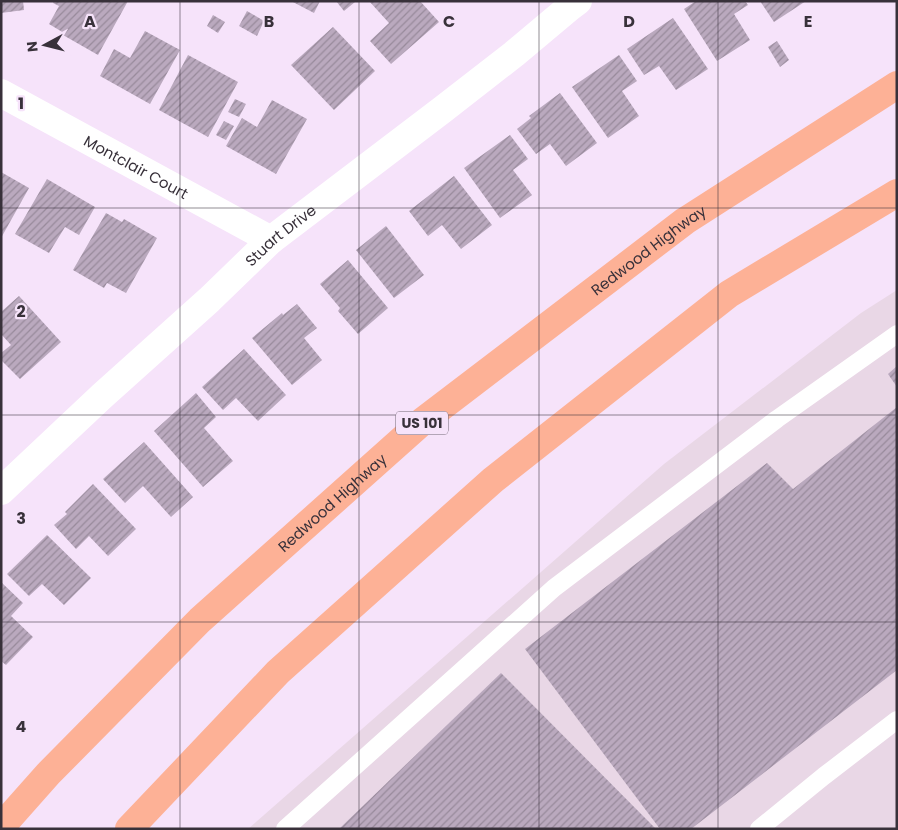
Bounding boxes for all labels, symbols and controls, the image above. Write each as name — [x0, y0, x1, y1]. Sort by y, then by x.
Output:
text: A — [84, 10, 96, 33]
text: B — [264, 10, 274, 33]
text: C — [443, 10, 455, 33]
text: D — [623, 10, 635, 33]
text: E — [804, 10, 812, 33]
north arrow — [20, 20, 70, 70]
text: N — [22, 40, 43, 53]
text: 1 — [18, 92, 24, 115]
street label: Montclair Court — [80, 130, 192, 204]
street label: Stuart Drive — [240, 199, 320, 271]
street label: Redwood Highway — [586, 200, 710, 300]
text: 2 — [16, 300, 26, 323]
road number: US 101 — [396, 412, 448, 434]
street label: Redwood Highway — [273, 448, 391, 556]
text: 3 — [16, 507, 26, 530]
text: 4 — [16, 715, 27, 738]

